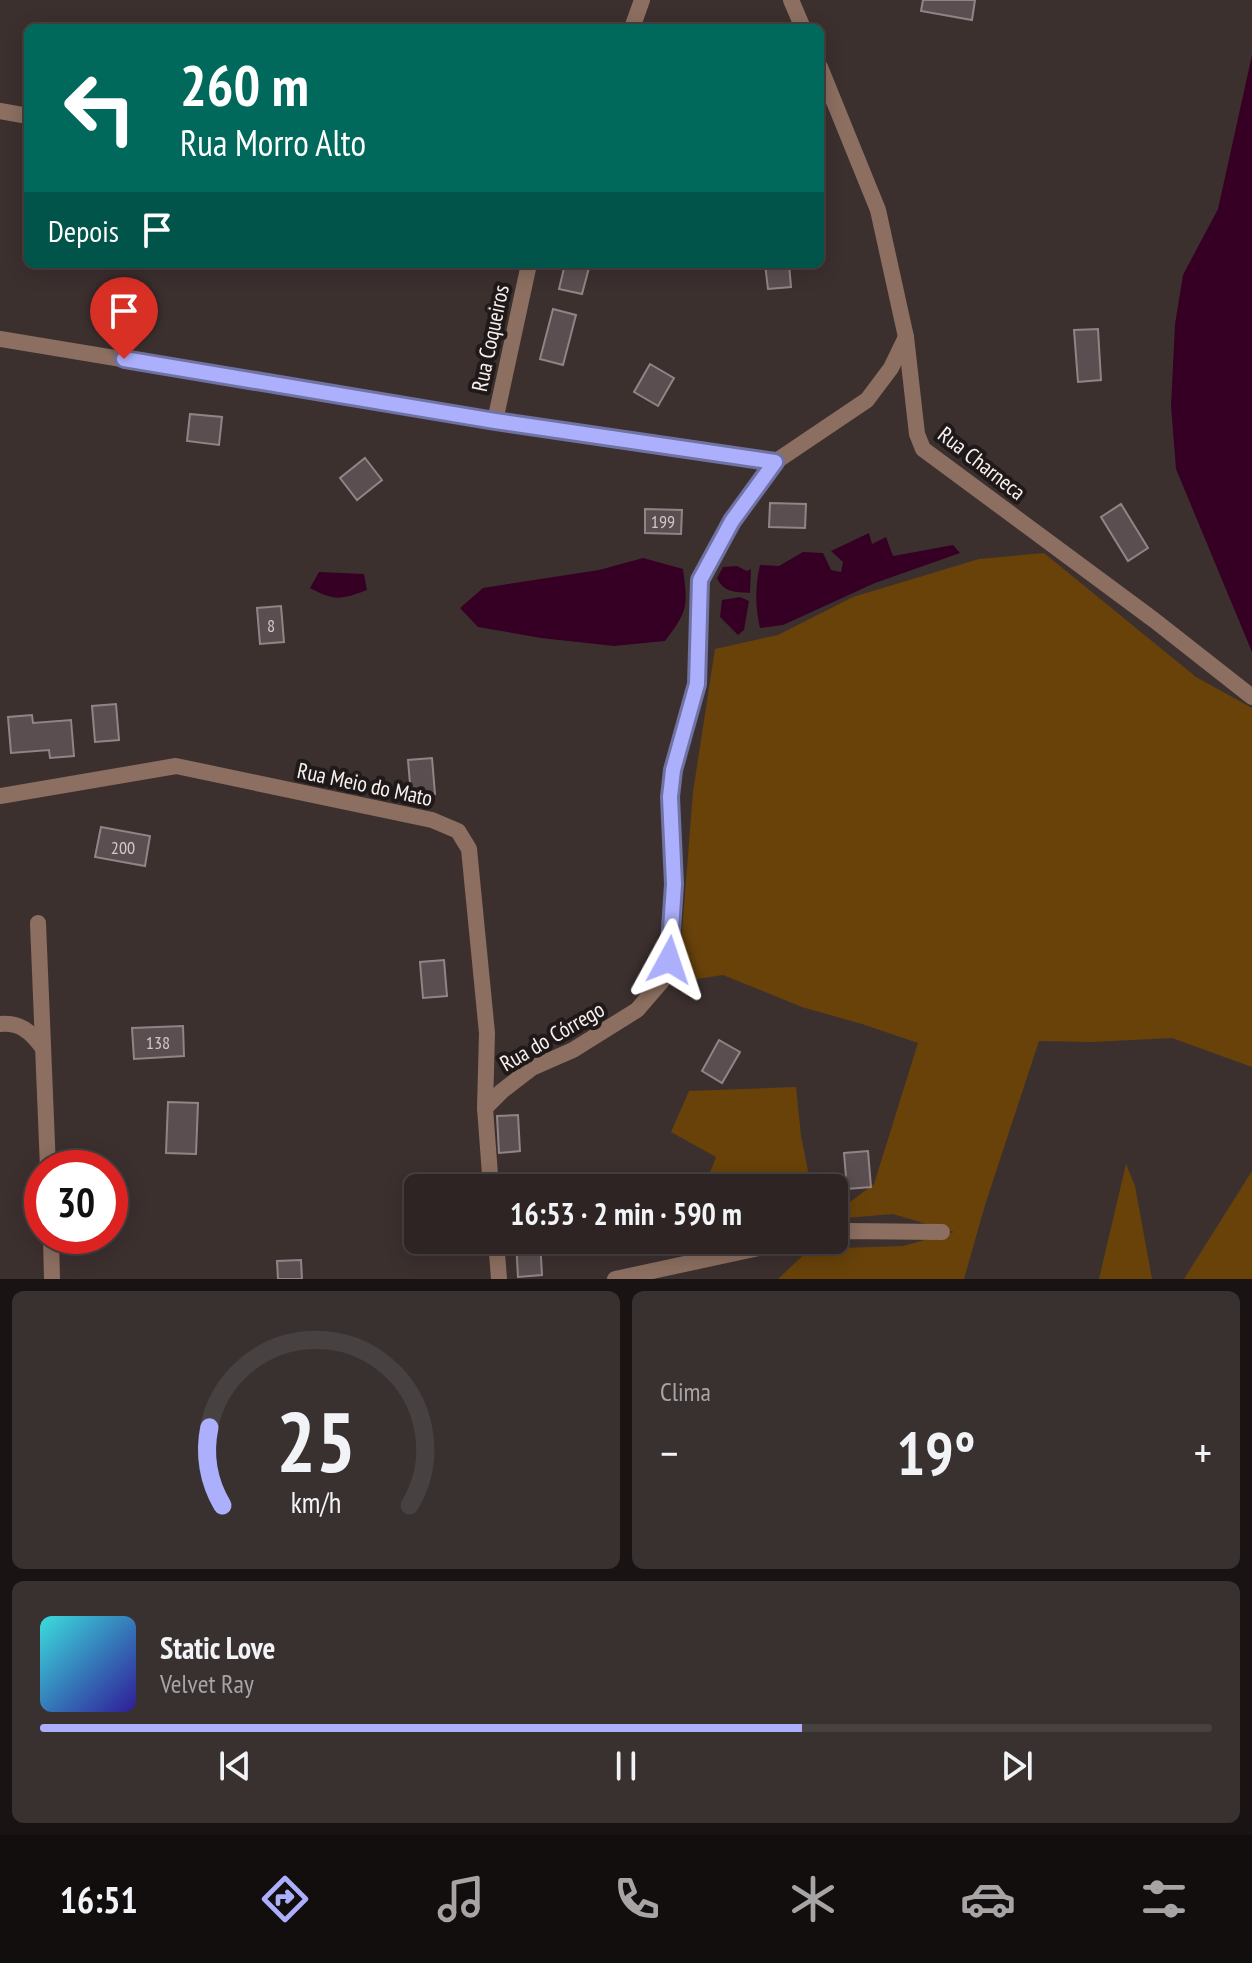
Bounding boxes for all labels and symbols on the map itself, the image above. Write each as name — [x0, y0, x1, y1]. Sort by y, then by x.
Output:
pin — [90, 277, 158, 359]
street label: Rua Coqueiros — [465, 282, 515, 394]
street label: Rua Charneca — [933, 420, 1031, 506]
house number: 199 — [651, 510, 675, 533]
house number: 8 — [267, 614, 275, 637]
street label: Rua Meio do Mato — [295, 756, 435, 812]
house number: 200 — [111, 836, 135, 859]
position arrow — [627, 918, 711, 1002]
street label: Rua do Córrego — [495, 995, 609, 1077]
house number: 138 — [146, 1031, 170, 1054]
speed limit sign: 30 — [24, 1150, 128, 1254]

